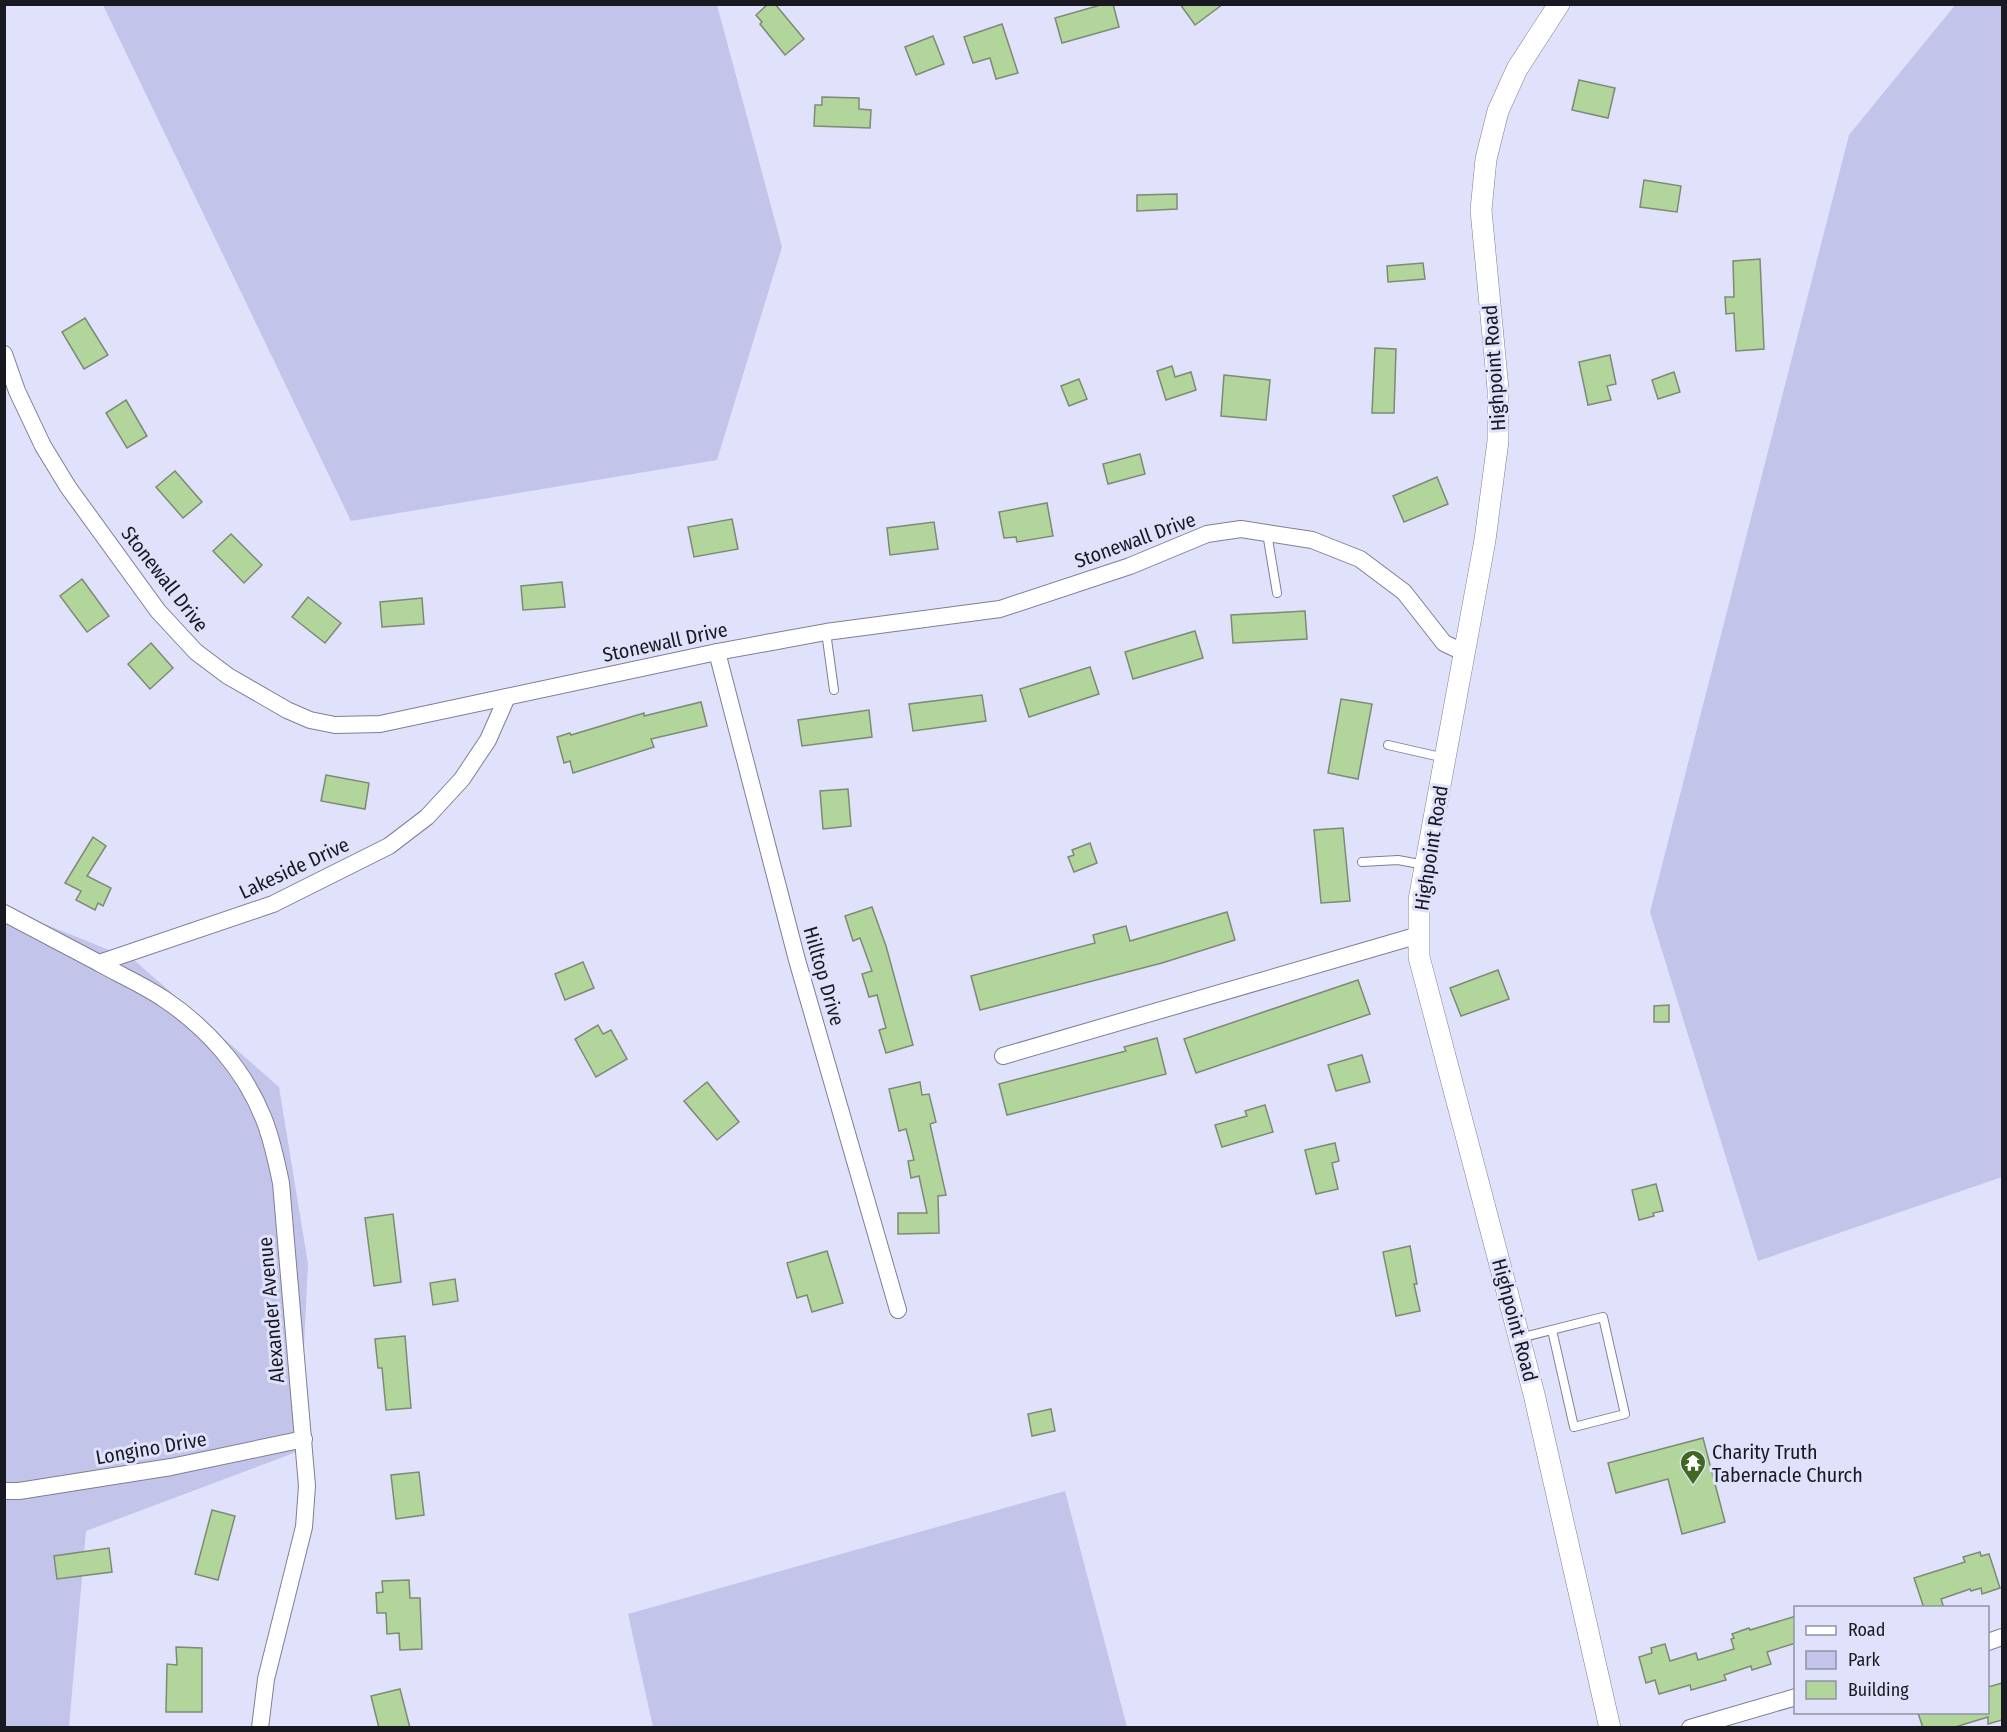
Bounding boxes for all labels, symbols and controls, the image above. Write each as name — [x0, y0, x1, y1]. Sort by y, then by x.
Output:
street label: Highpoint Road — [1478, 304, 1510, 432]
street label: Stonewall Drive — [1071, 507, 1199, 573]
street label: Stonewall Drive — [116, 522, 214, 636]
street label: Stonewall Drive — [600, 617, 730, 667]
street label: Highpoint Road — [1409, 784, 1453, 912]
street label: Lakeside Drive — [235, 832, 353, 904]
street label: Hilltop Drive — [798, 924, 850, 1028]
street label: Alexander Avenue — [253, 1236, 289, 1384]
street label: Highpoint Road — [1487, 1256, 1543, 1384]
street label: Longino Drive — [94, 1426, 208, 1470]
place label: Charity Truth Tabernacle Church — [1712, 1440, 1863, 1487]
temple icon: Charity Truth Tabernacle Church — [1678, 1448, 1708, 1486]
legend — [1794, 1606, 1989, 1714]
text: Road — [1848, 1619, 1885, 1641]
text: Park — [1848, 1649, 1881, 1671]
text: Building — [1848, 1679, 1909, 1701]

